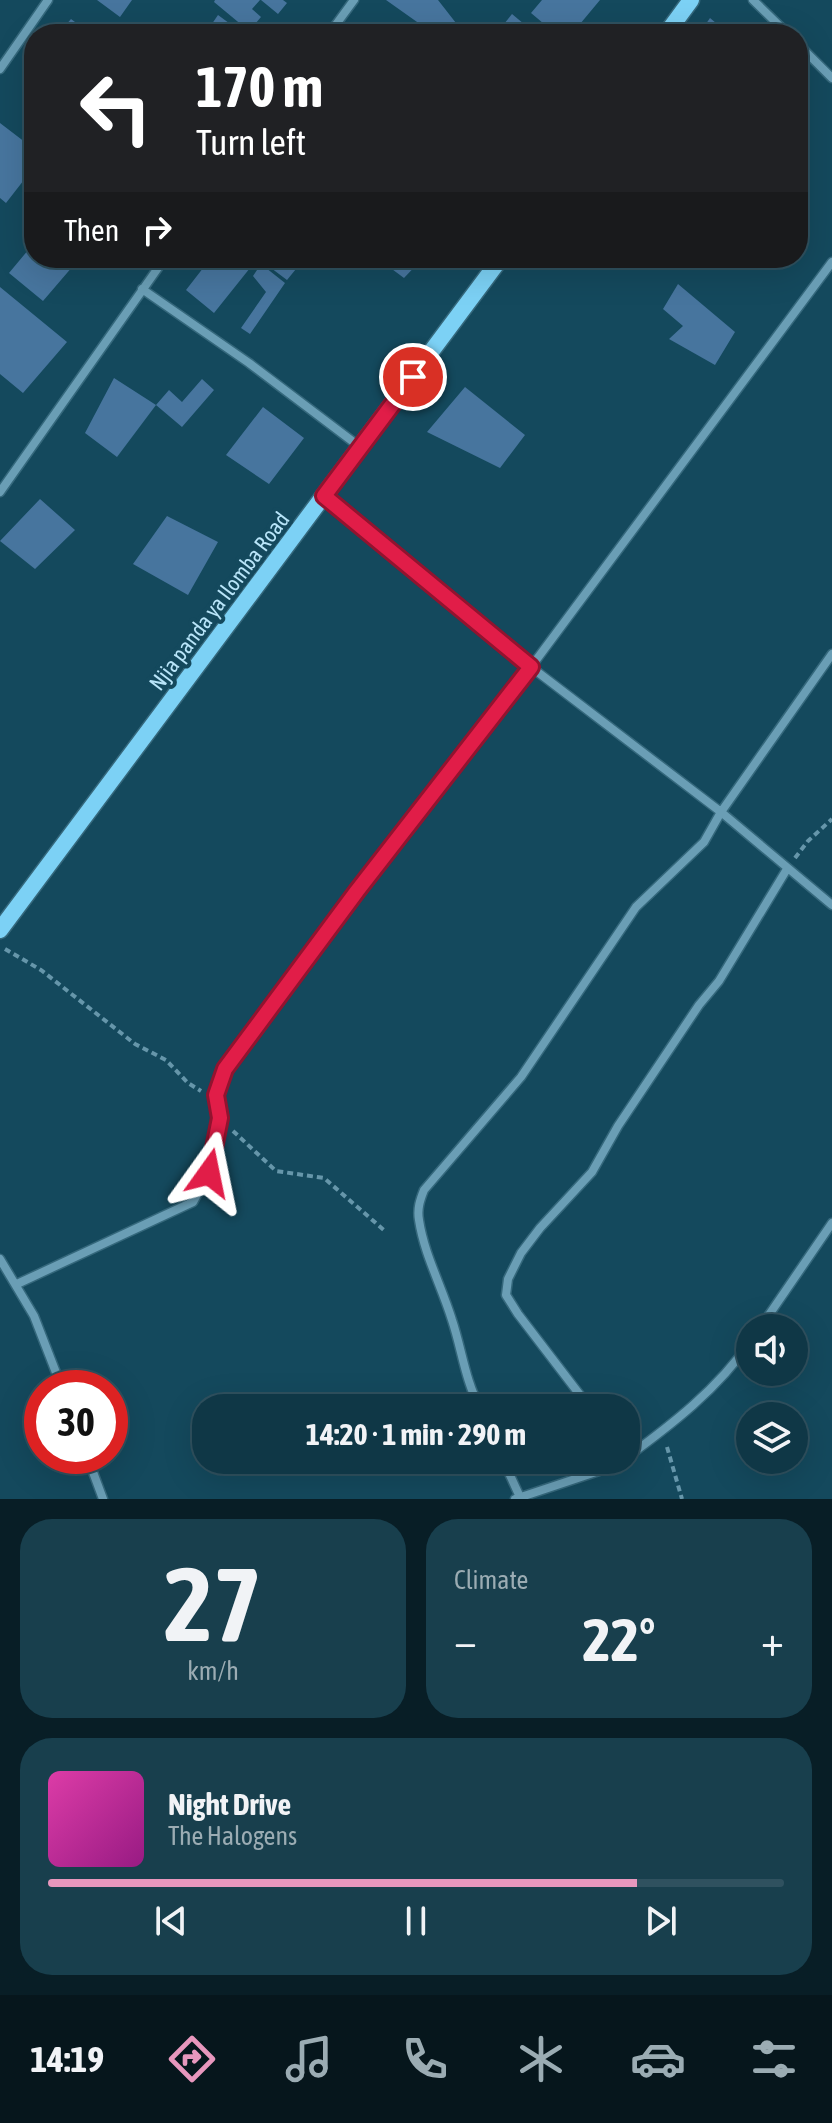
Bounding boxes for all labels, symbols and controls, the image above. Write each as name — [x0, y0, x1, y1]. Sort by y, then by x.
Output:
text: 170 m — [196, 55, 323, 119]
icon: left — [64, 56, 168, 160]
text: Turn left — [196, 121, 306, 163]
icon: right — [135, 208, 179, 252]
text: Then — [64, 213, 119, 247]
pin — [379, 343, 447, 411]
icon: arrive — [391, 355, 435, 399]
street label: Njia panda ya Ilomba Road — [143, 507, 295, 695]
position arrow — [167, 1131, 251, 1215]
map controls — [736, 1314, 808, 1474]
button: sound — [736, 1314, 808, 1386]
speed limit sign: 30 — [24, 1370, 128, 1474]
button: layers — [736, 1402, 808, 1474]
text: 14:20 · 1 min · 290 m — [306, 1417, 526, 1451]
text: 27 — [164, 1544, 262, 1663]
text: Climate — [454, 1565, 528, 1595]
text: 22° — [583, 1605, 655, 1674]
text: − — [454, 1615, 477, 1665]
text: + — [761, 1615, 784, 1665]
text: km/h — [187, 1656, 239, 1686]
text: Night Drive — [168, 1787, 291, 1821]
text: The Halogens — [168, 1821, 297, 1851]
icon: previous — [149, 1899, 193, 1943]
icon: pause — [394, 1899, 438, 1943]
icon: next — [639, 1899, 683, 1943]
icon: directions — [164, 2031, 220, 2087]
icon: music — [281, 2031, 337, 2087]
icon: phone — [397, 2031, 453, 2087]
icon: climate — [513, 2031, 569, 2087]
icon: car — [630, 2031, 686, 2087]
icon: filters — [746, 2031, 802, 2087]
text: 14:19 — [30, 2038, 104, 2080]

